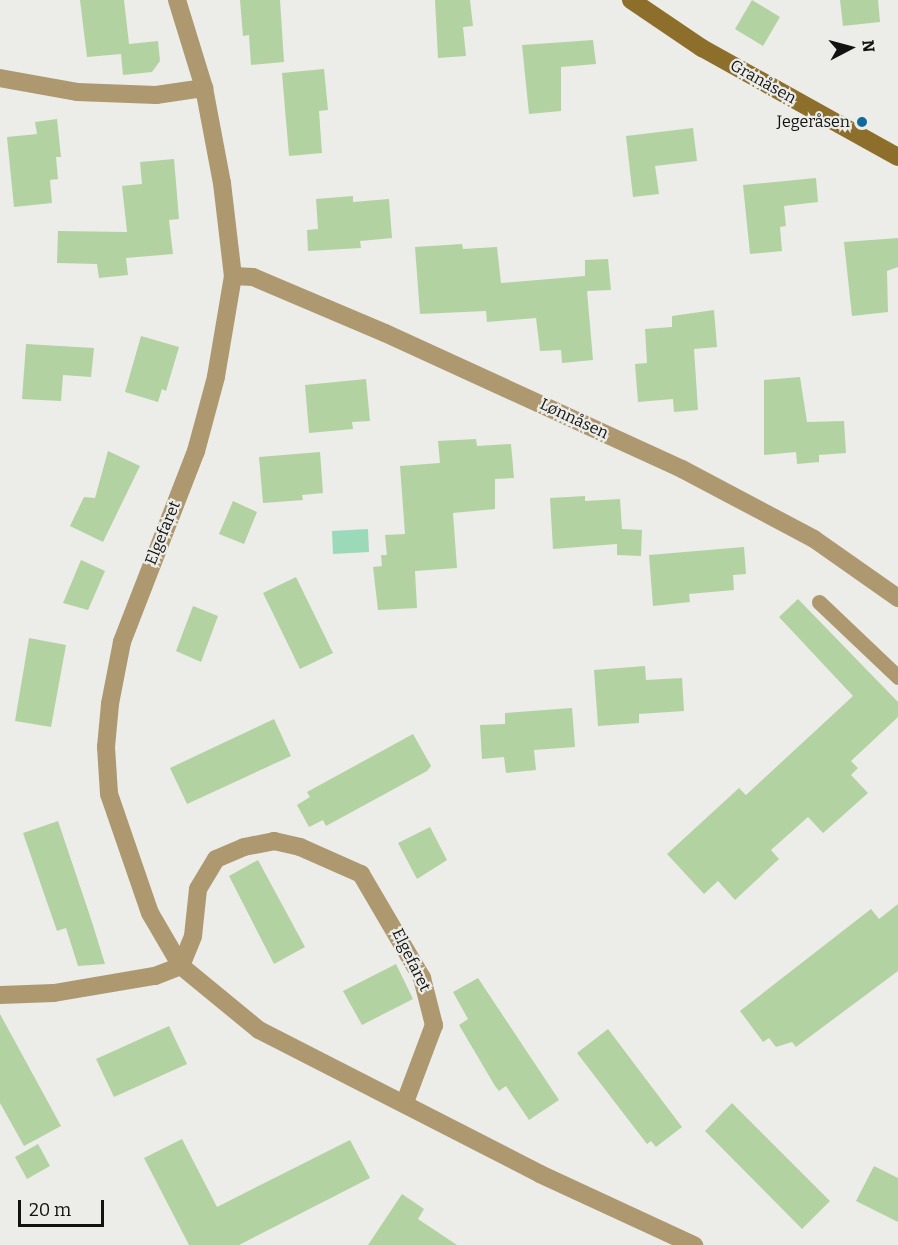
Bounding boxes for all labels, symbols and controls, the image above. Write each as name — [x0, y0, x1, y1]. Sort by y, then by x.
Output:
north arrow — [820, 18, 880, 78]
text: N — [858, 39, 878, 53]
street label: Granåsen — [727, 56, 799, 108]
place label: Jegeråsen — [777, 112, 850, 132]
marker: Jegeråsen — [855, 115, 869, 129]
street label: Lønnåsen — [537, 395, 611, 443]
street label: Elgefaret — [141, 498, 185, 568]
street label: Elgefaret — [388, 925, 434, 995]
scale bar — [21, 1188, 106, 1226]
text: 20 m — [29, 1199, 71, 1221]

